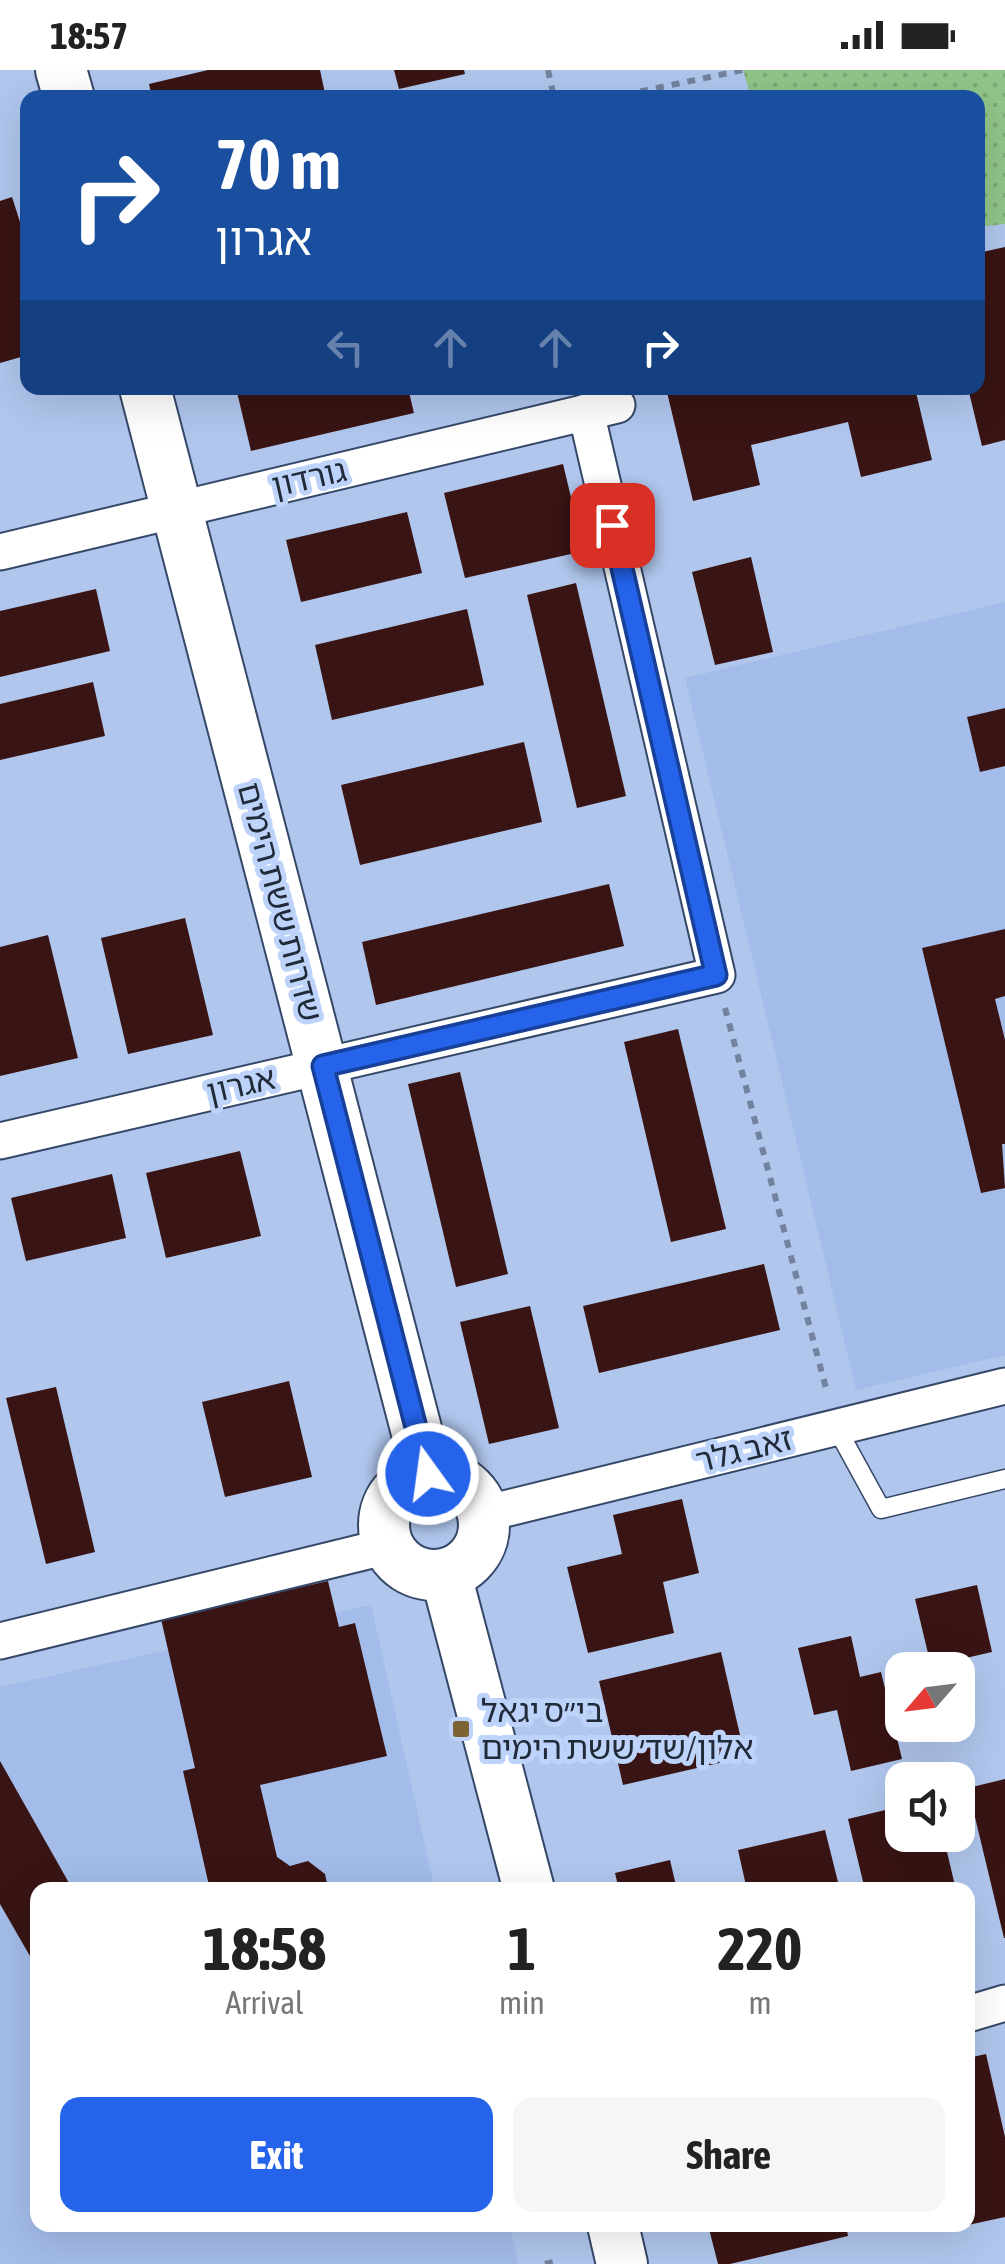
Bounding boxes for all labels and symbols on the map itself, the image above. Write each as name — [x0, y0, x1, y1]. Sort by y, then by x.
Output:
street label: גורדון — [268, 451, 350, 504]
pin — [570, 483, 655, 568]
street label: שדרות ששת הימים — [231, 778, 330, 1025]
street label: אגרון — [203, 1059, 279, 1110]
street label: זאב גלר — [692, 1420, 796, 1479]
position arrow — [376, 1422, 480, 1526]
north arrow — [885, 1652, 975, 1742]
place label: בי״ס יגאל אלון/שד׳ ששת הימים — [481, 1692, 754, 1766]
marker: בי״ס יגאל אלון/שד׳ ששת הימים — [450, 1718, 472, 1740]

